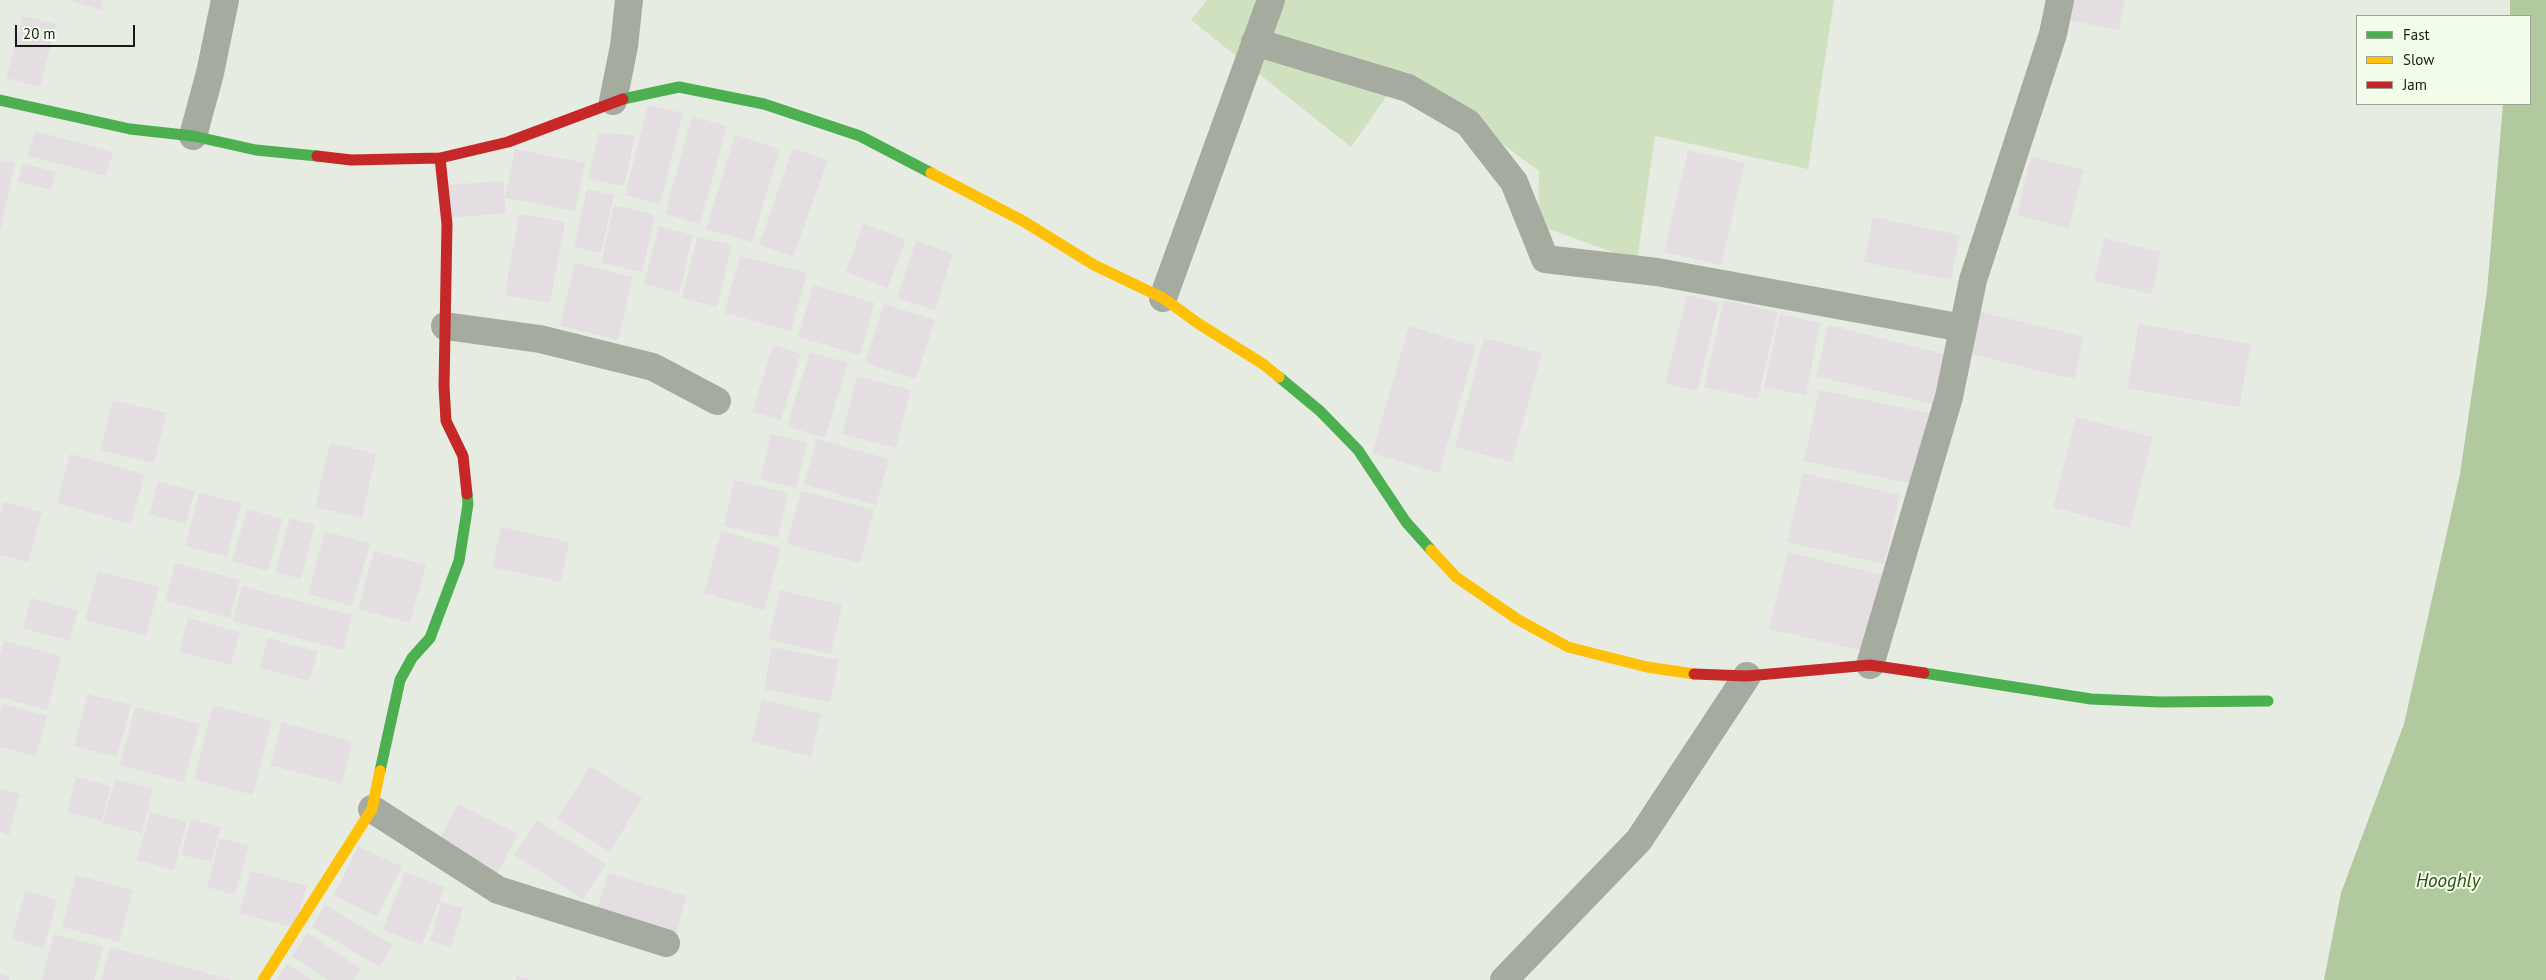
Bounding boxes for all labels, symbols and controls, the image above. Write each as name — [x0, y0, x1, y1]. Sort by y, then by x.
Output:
scale bar — [18, 15, 138, 47]
legend — [2356, 15, 2531, 105]
text: 20 m — [23, 24, 56, 43]
text: Fast — [2403, 25, 2430, 44]
text: Slow — [2403, 50, 2434, 69]
text: Jam — [2403, 75, 2427, 94]
water label: Hooghly — [2416, 871, 2480, 893]

